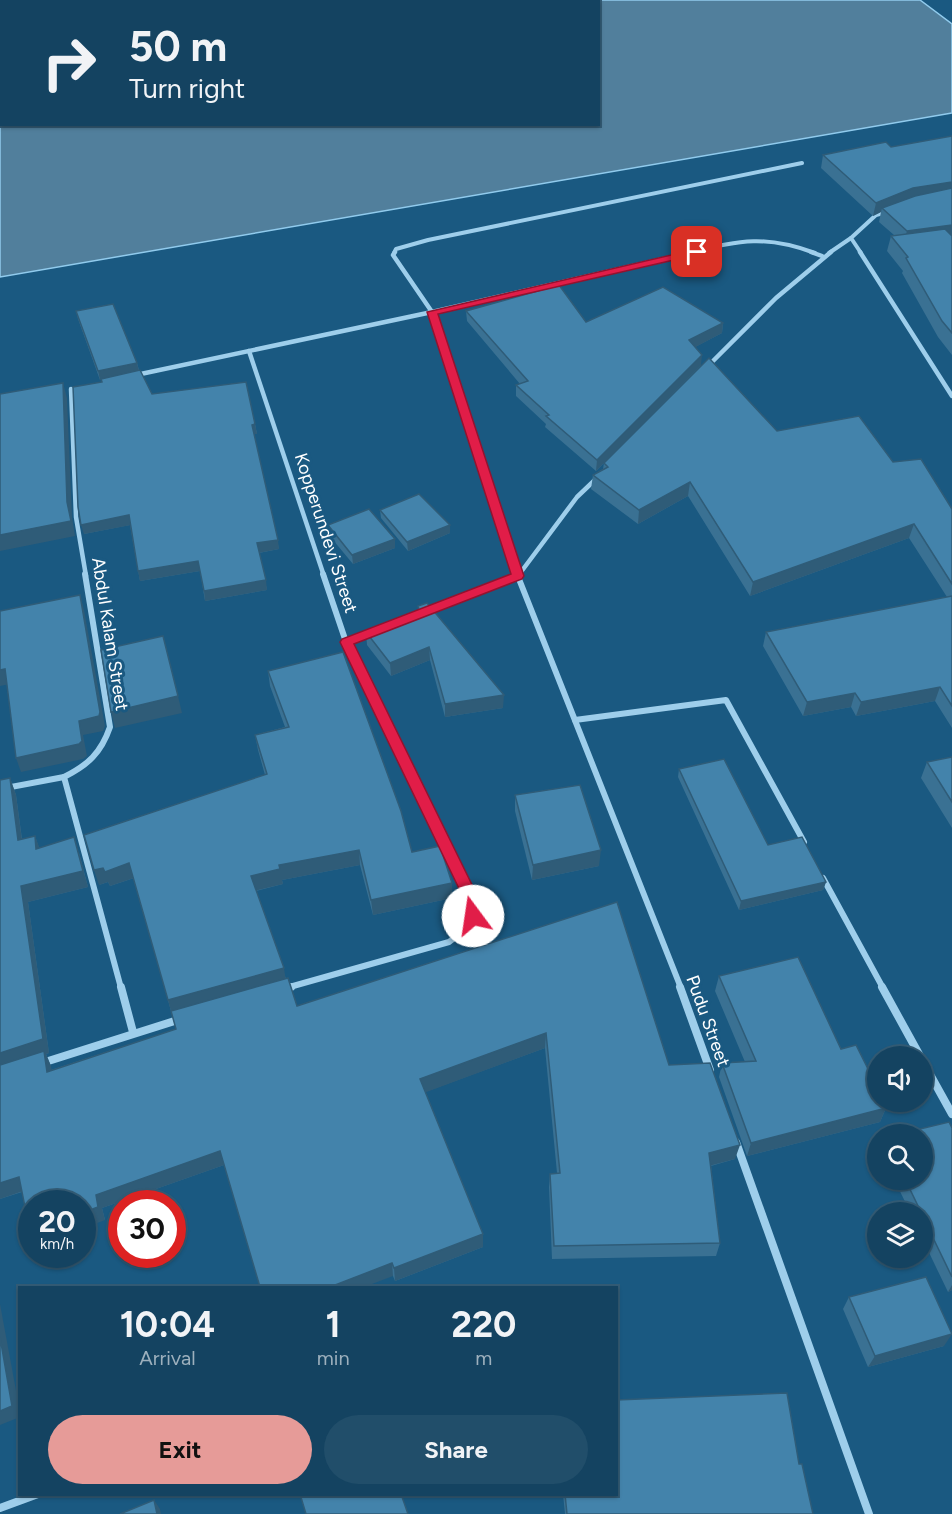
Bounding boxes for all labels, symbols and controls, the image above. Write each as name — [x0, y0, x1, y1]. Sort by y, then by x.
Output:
text: 50 m — [129, 21, 227, 72]
icon: right — [30, 24, 108, 102]
text: Turn right — [129, 72, 245, 105]
pin — [671, 226, 722, 277]
icon: arrive — [680, 235, 713, 268]
street label: Kopperundevi Street — [290, 450, 362, 616]
street label: Abdul Kalam Street — [87, 556, 133, 712]
position arrow — [441, 884, 505, 948]
street label: Pudu Street — [681, 972, 735, 1070]
map controls — [867, 1046, 933, 1268]
button: sound — [867, 1046, 933, 1112]
button: search — [867, 1124, 933, 1190]
speed limit sign: 30 — [108, 1190, 186, 1268]
button: layers — [867, 1202, 933, 1268]
text: 20 — [39, 1203, 75, 1240]
text: km/h — [40, 1235, 74, 1253]
text: 10:04 — [120, 1303, 215, 1346]
text: 1 — [326, 1303, 341, 1346]
text: 220 — [451, 1303, 516, 1346]
text: Arrival — [139, 1346, 196, 1370]
text: min — [317, 1346, 350, 1370]
text: m — [475, 1346, 492, 1370]
button: Exit — [48, 1415, 312, 1484]
button: Share — [324, 1415, 588, 1484]

